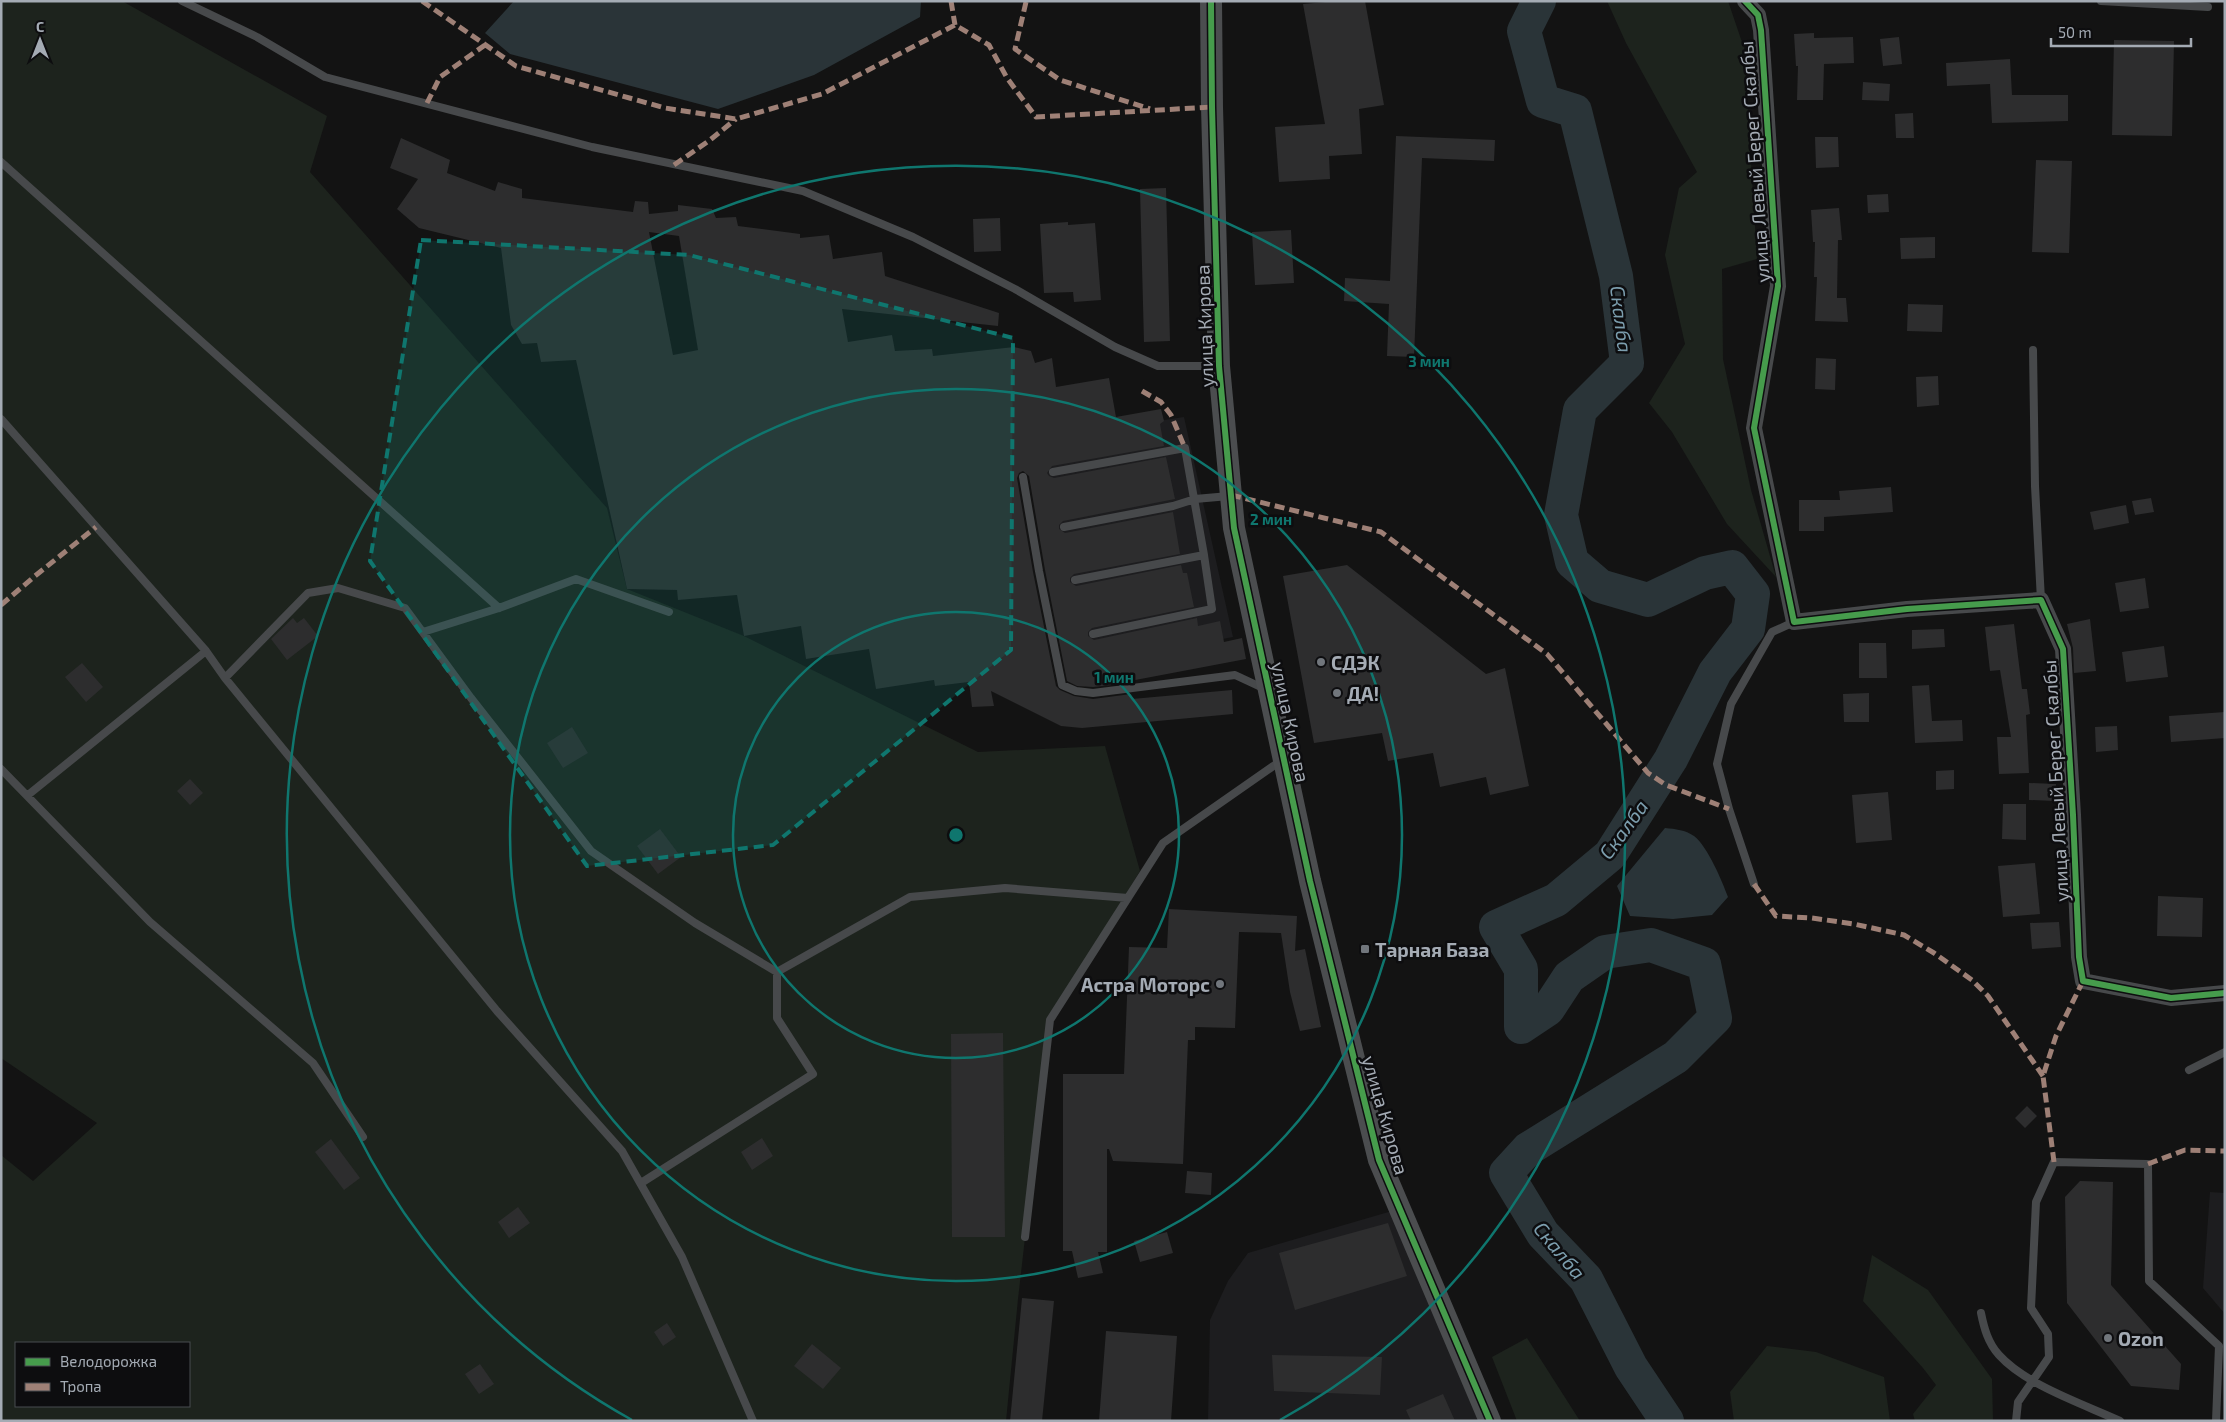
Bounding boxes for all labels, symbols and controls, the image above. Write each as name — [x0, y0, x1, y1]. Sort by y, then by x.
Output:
north arrow — [15, 15, 65, 65]
scale bar — [2051, 15, 2191, 47]
text: С — [36, 18, 44, 35]
text: 50 m — [2058, 23, 2092, 41]
street label: улица Левый Берег Скалбы — [1734, 40, 1775, 284]
street label: улица Кирова — [1190, 264, 1219, 388]
water label: Скалба — [1606, 284, 1638, 354]
text: 3 мин — [1408, 352, 1450, 370]
text: 2 мин — [1250, 510, 1292, 528]
place label: СДЭК — [1331, 651, 1380, 674]
marker: СДЭК — [1315, 656, 1327, 668]
street label: улица Левый Берег Скалбы — [2037, 659, 2074, 903]
street label: улица Кирова — [1266, 660, 1315, 785]
text: 1 мин — [1094, 668, 1134, 686]
place label: ДА! — [1347, 682, 1379, 705]
marker: ДА! — [1331, 687, 1343, 699]
water label: Скалба — [1593, 795, 1653, 863]
centre of rings — [947, 826, 965, 844]
place label: Тарная База — [1375, 938, 1489, 961]
marker: Тарная База — [1359, 943, 1371, 955]
place label: Астра Моторс — [1081, 973, 1210, 996]
marker: Астра Моторс — [1214, 978, 1226, 990]
street label: улица Кирова — [1357, 1053, 1414, 1177]
water label: Скалба — [1529, 1216, 1591, 1284]
place label: Ozon — [2118, 1327, 2164, 1350]
marker: Ozon — [2102, 1332, 2114, 1344]
legend — [15, 1342, 190, 1407]
text: Велодорожка — [60, 1352, 157, 1370]
text: Тропа — [60, 1377, 102, 1395]

